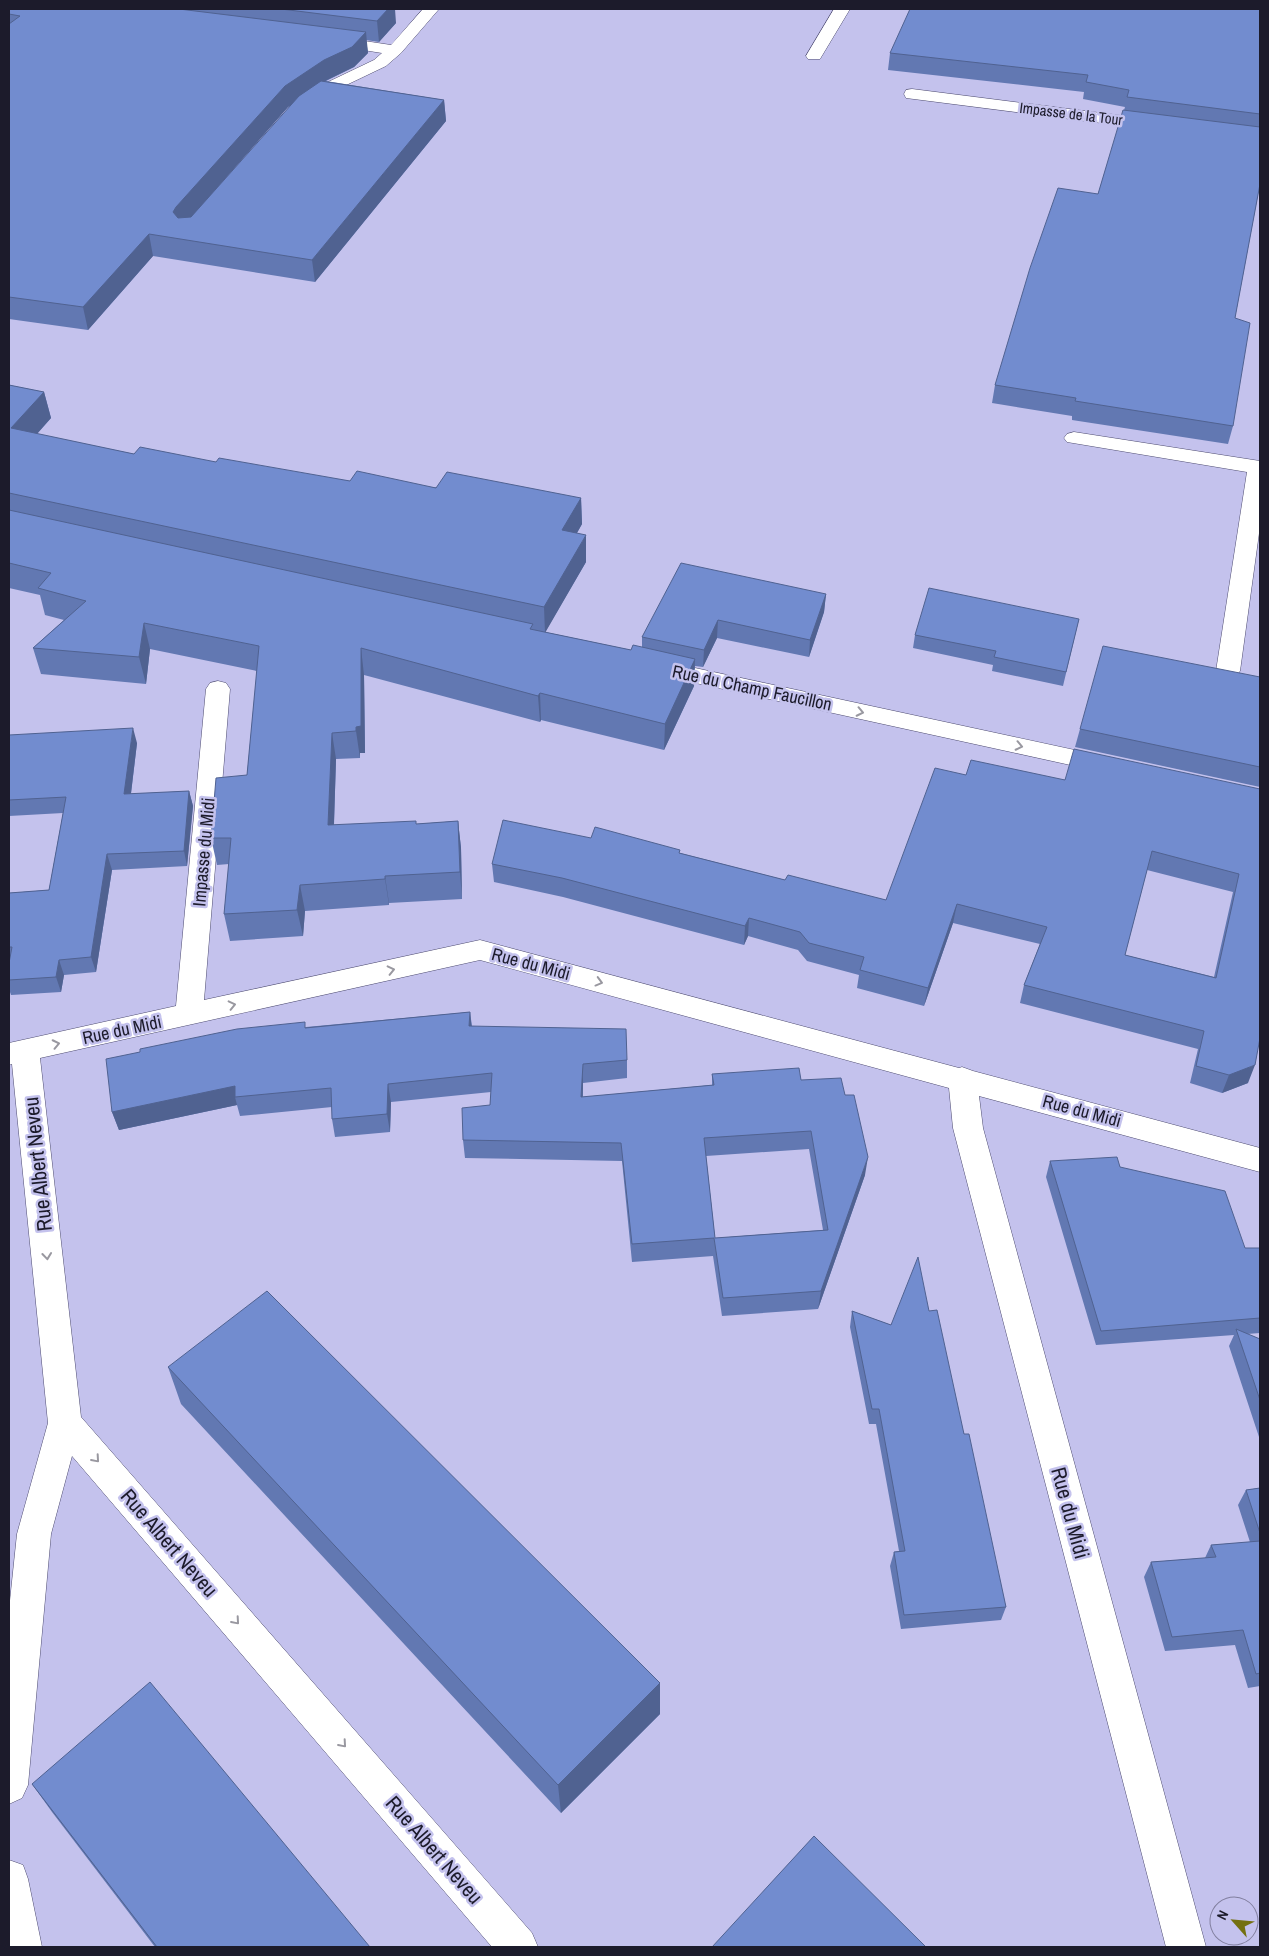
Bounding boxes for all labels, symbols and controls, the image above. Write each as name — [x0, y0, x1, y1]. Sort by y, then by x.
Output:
street label: Impasse de la Tour — [1018, 97, 1124, 130]
street label: Rue du Champ Faucillon — [670, 658, 834, 717]
one-way arrow — [856, 706, 865, 717]
one-way arrow — [1015, 740, 1024, 751]
street label: Impasse du Midi — [186, 797, 221, 907]
street label: Rue du Midi — [489, 941, 573, 986]
one-way arrow — [386, 965, 395, 976]
one-way arrow — [595, 976, 604, 987]
one-way arrow — [228, 1000, 237, 1011]
street label: Rue du Midi — [80, 1009, 164, 1050]
one-way arrow — [52, 1039, 61, 1050]
street label: Rue du Midi — [1040, 1088, 1124, 1133]
street label: Rue Albert Neveu — [16, 1095, 59, 1233]
one-way arrow — [41, 1252, 52, 1260]
one-way arrow — [90, 1453, 99, 1462]
street label: Rue du Midi — [1044, 1464, 1097, 1562]
street label: Rue Albert Neveu — [114, 1482, 225, 1603]
one-way arrow — [231, 1616, 240, 1625]
one-way arrow — [337, 1739, 346, 1748]
street label: Rue Albert Neveu — [379, 1789, 490, 1910]
north arrow — [1209, 1896, 1259, 1946]
text: N — [1213, 1907, 1232, 1923]

